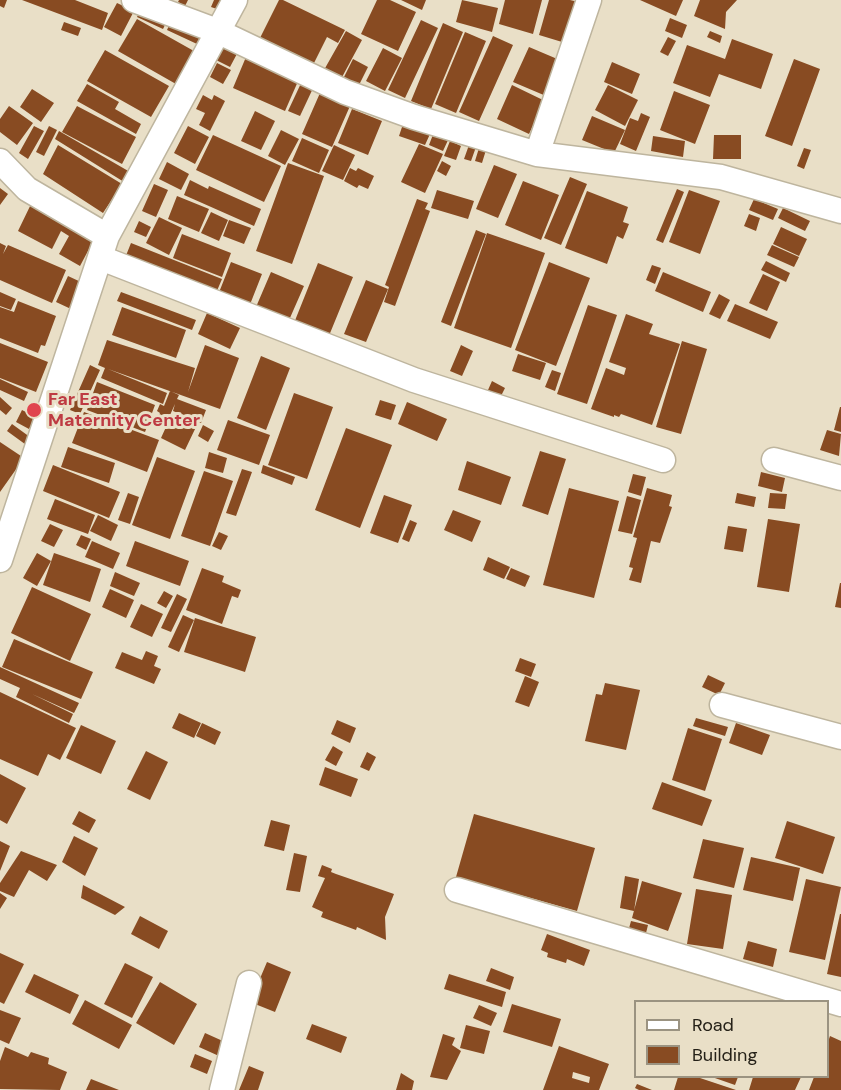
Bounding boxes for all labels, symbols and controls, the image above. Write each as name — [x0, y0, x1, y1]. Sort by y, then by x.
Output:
place label: Far East Maternity Center — [48, 389, 200, 432]
marker: Far East Maternity Center — [25, 401, 43, 419]
legend — [634, 1000, 829, 1078]
text: Road — [692, 1013, 734, 1037]
text: Building — [692, 1043, 757, 1067]

